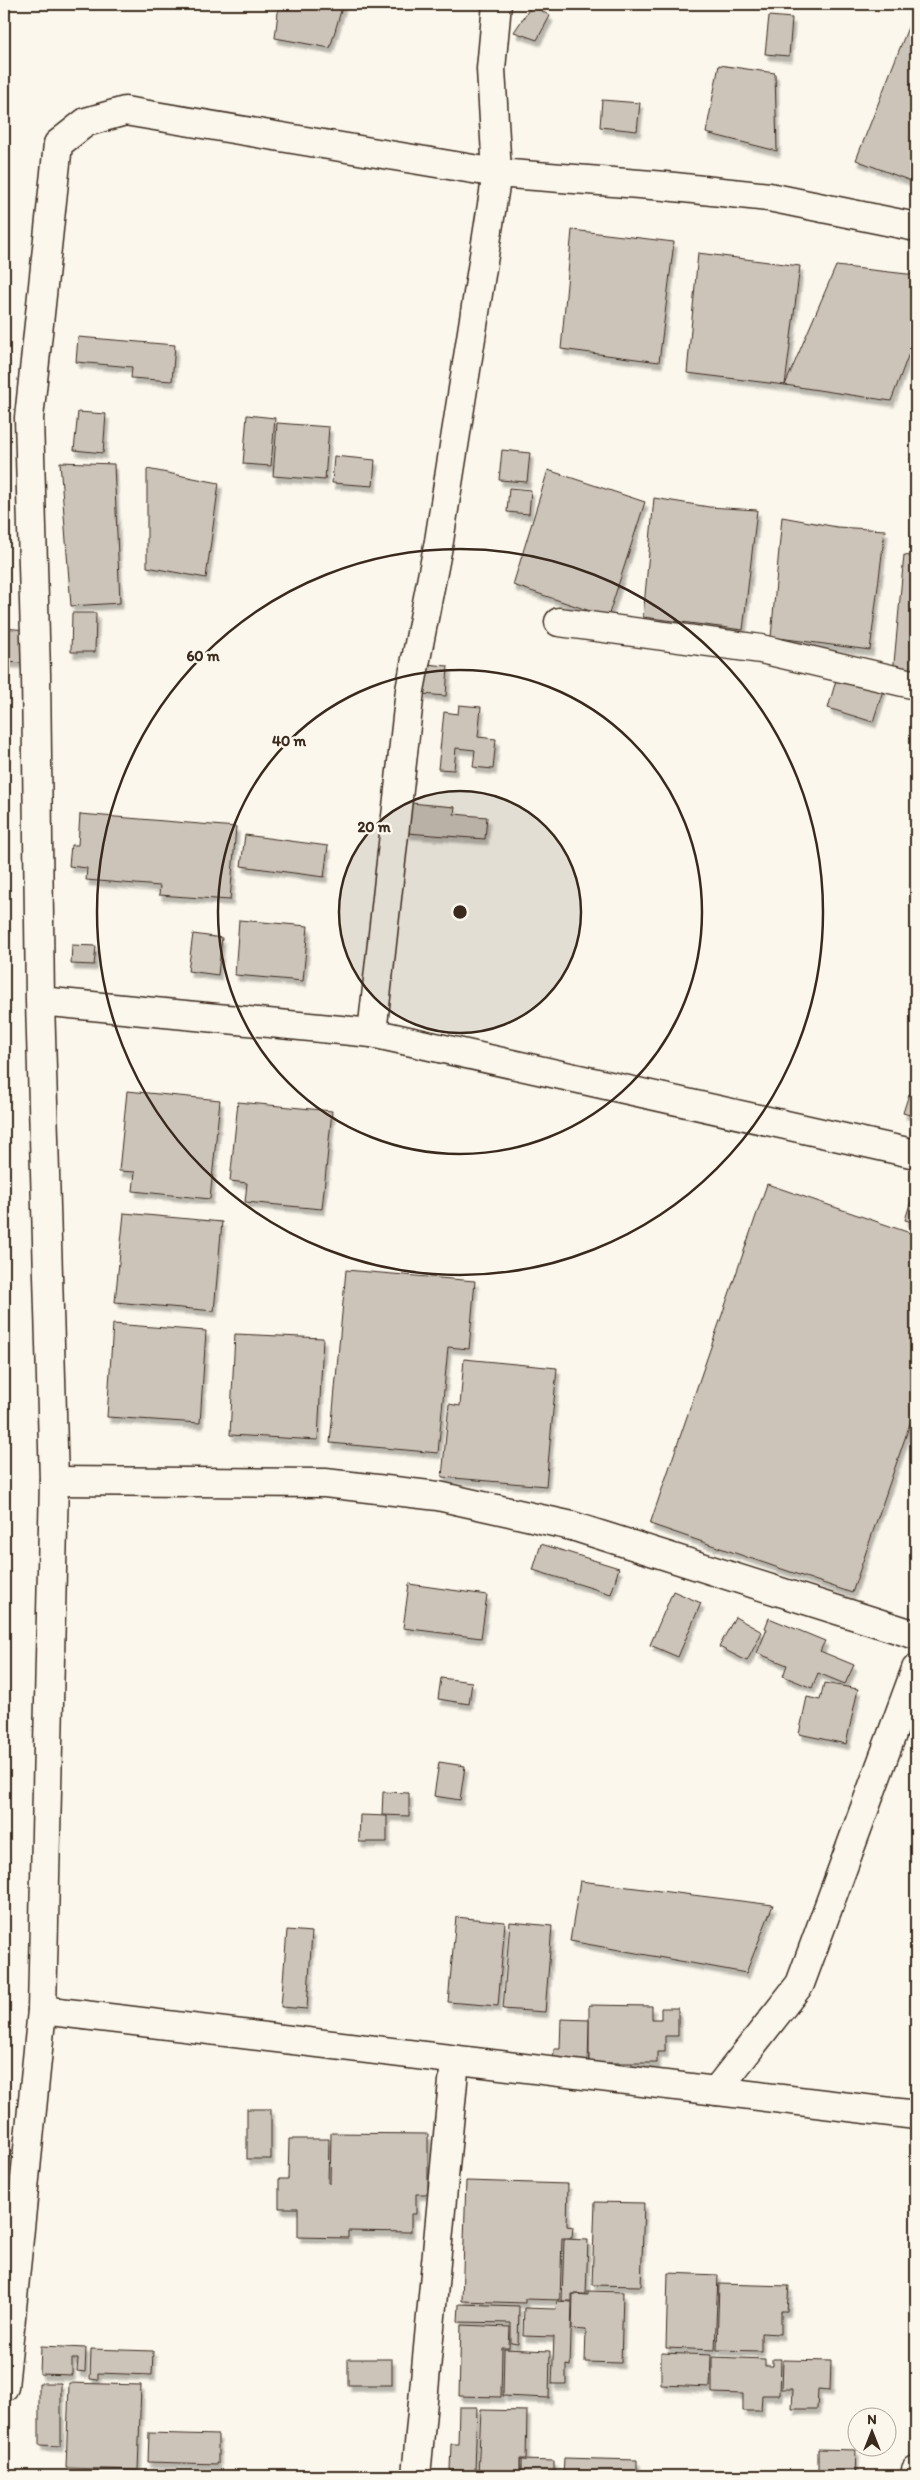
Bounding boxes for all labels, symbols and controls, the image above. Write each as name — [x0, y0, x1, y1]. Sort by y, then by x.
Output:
text: 60 m — [186, 647, 220, 665]
text: 40 m — [272, 732, 307, 750]
text: 20 m — [357, 818, 391, 836]
centre of rings — [451, 903, 469, 921]
north arrow — [848, 2408, 898, 2458]
text: N — [867, 2411, 877, 2428]

